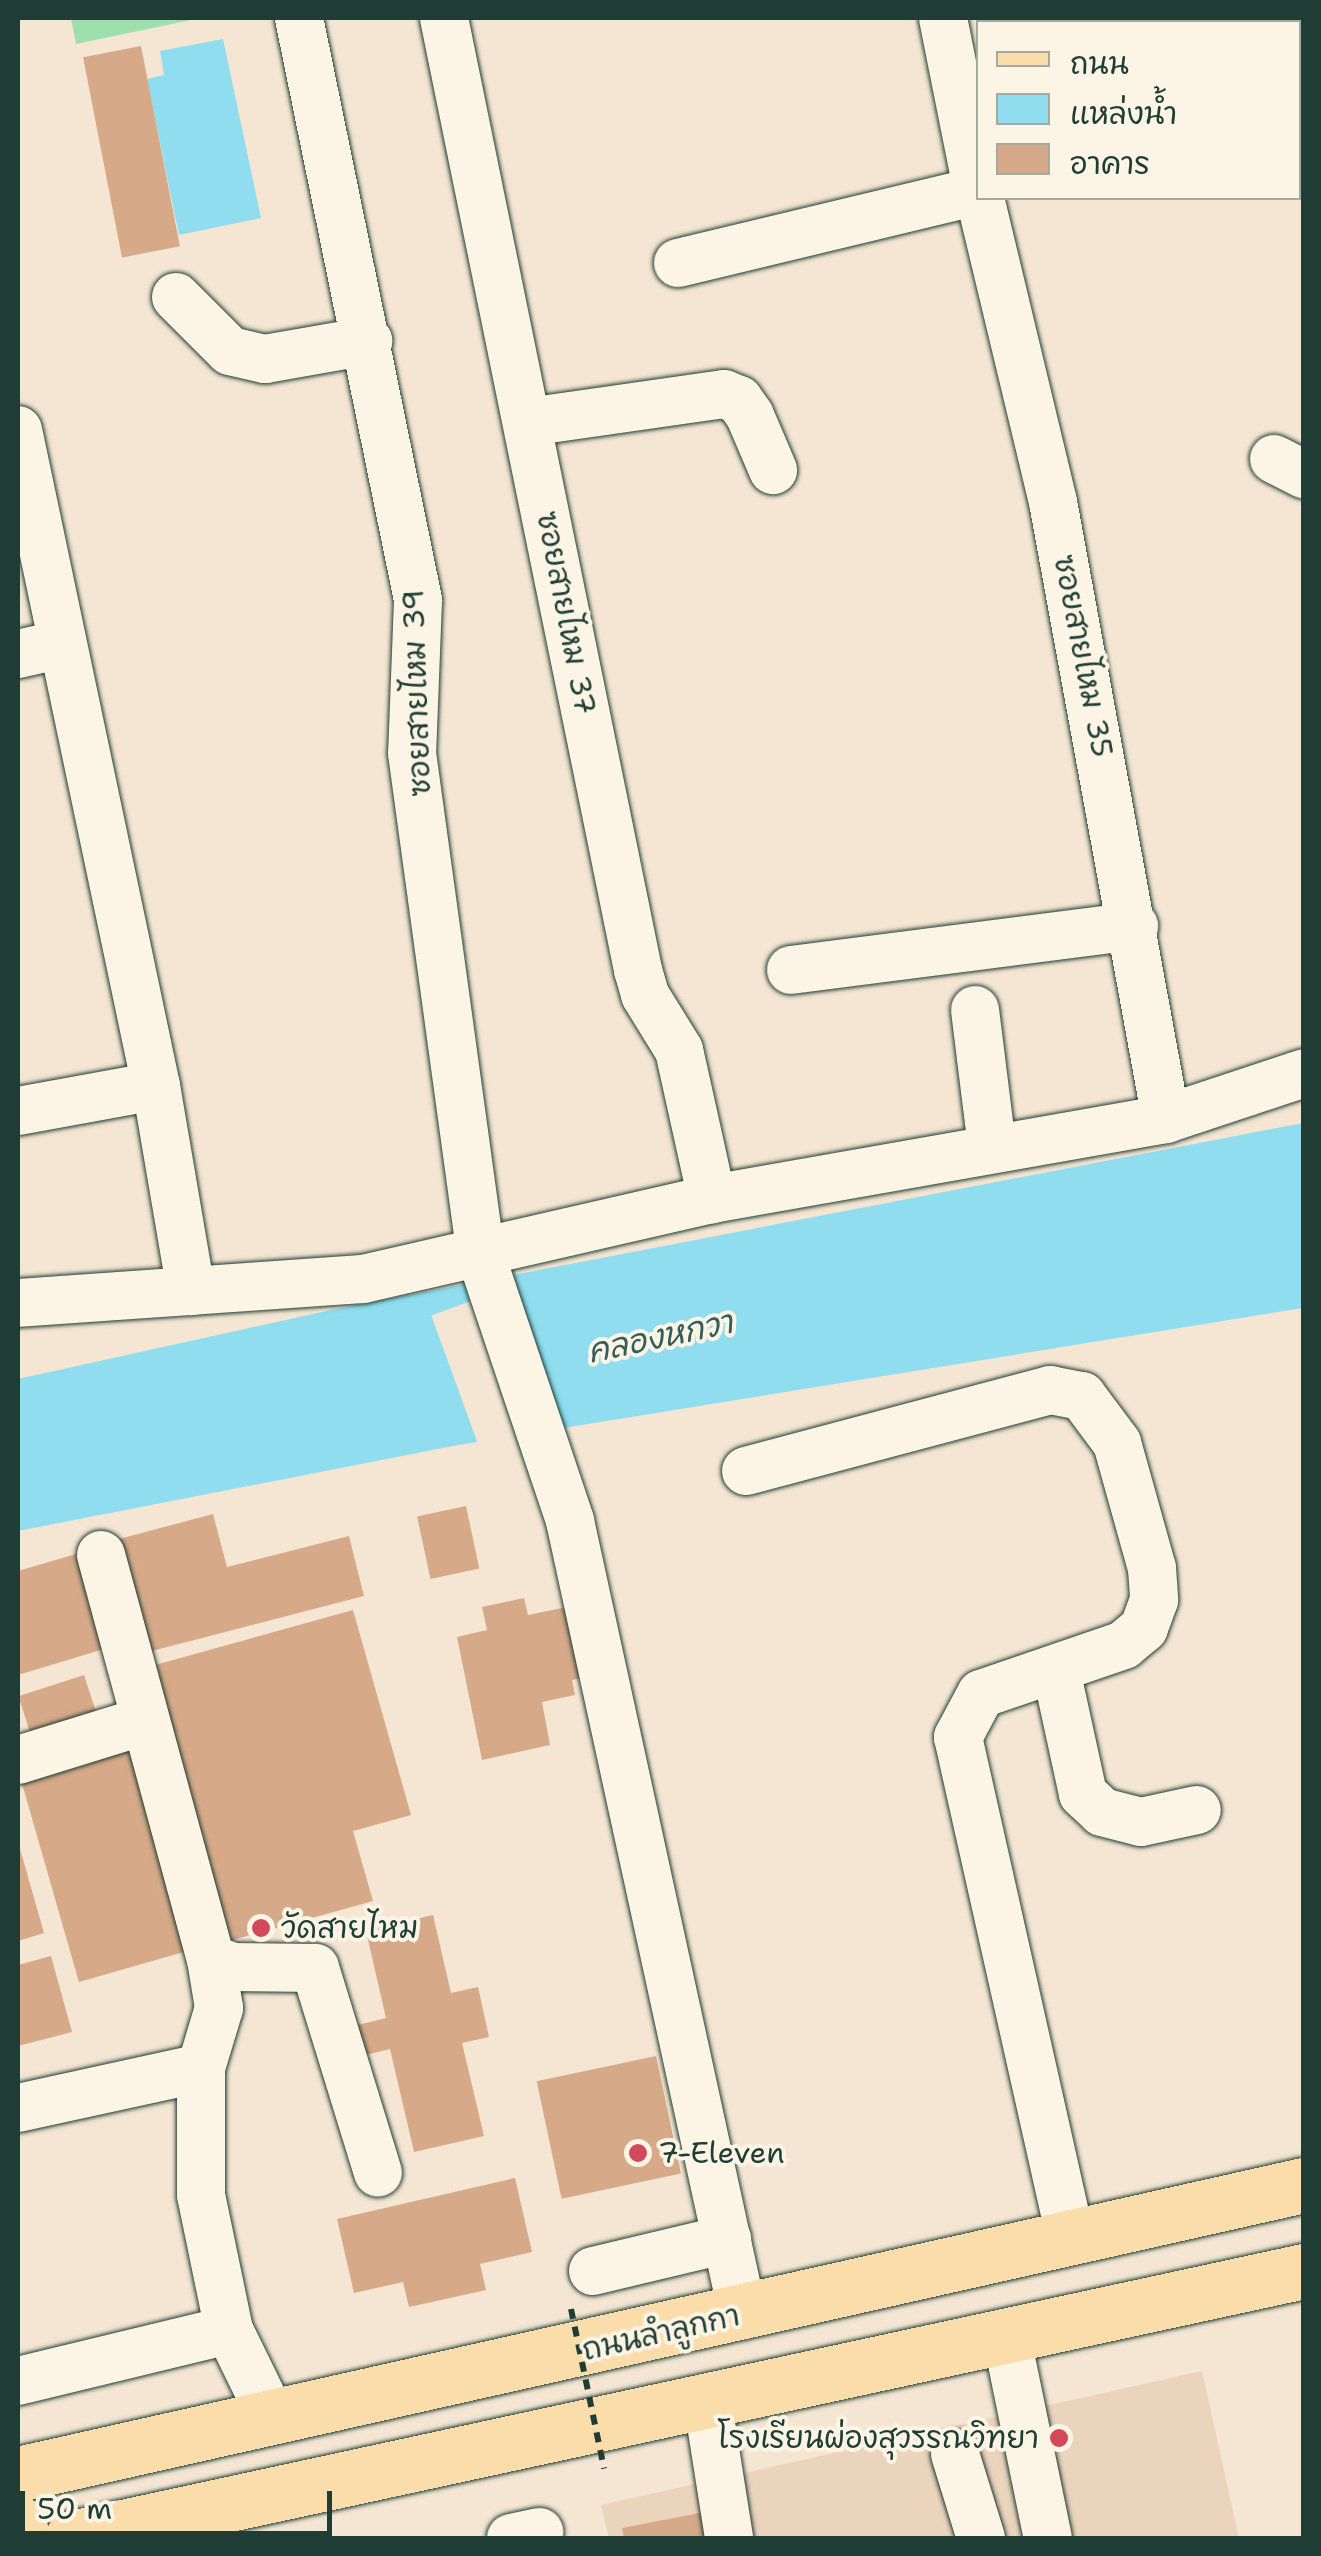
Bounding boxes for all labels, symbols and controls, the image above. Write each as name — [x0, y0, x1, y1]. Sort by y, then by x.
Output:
legend — [976, 20, 1301, 200]
text: ถนน — [1070, 43, 1129, 84]
text: แหล่งน้ำ — [1070, 93, 1177, 134]
text: อาคาร — [1070, 143, 1150, 184]
street label: ซอยสายไหม 37 — [529, 508, 603, 718]
street label: ซอยสายไหม 35 — [1046, 552, 1120, 760]
street label: ซอยสายไหม 39 — [395, 589, 439, 797]
water label: คลองหกวา — [584, 1303, 736, 1371]
place label: วัดสายไหม — [281, 1910, 419, 1946]
marker: วัดสายไหม — [250, 1917, 272, 1939]
place label: 7-Eleven — [658, 2135, 785, 2171]
marker: 7-Eleven — [627, 2142, 649, 2164]
street label: ถนนลำลูกกา — [579, 2297, 743, 2369]
place label: โรงเรียนผ่องสุวรรณวิทยา — [718, 2420, 1039, 2456]
marker: โรงเรียนผ่องสุวรรณวิทยา — [1048, 2427, 1070, 2449]
scale bar — [25, 2471, 338, 2533]
text: 50 m — [37, 2488, 112, 2529]

